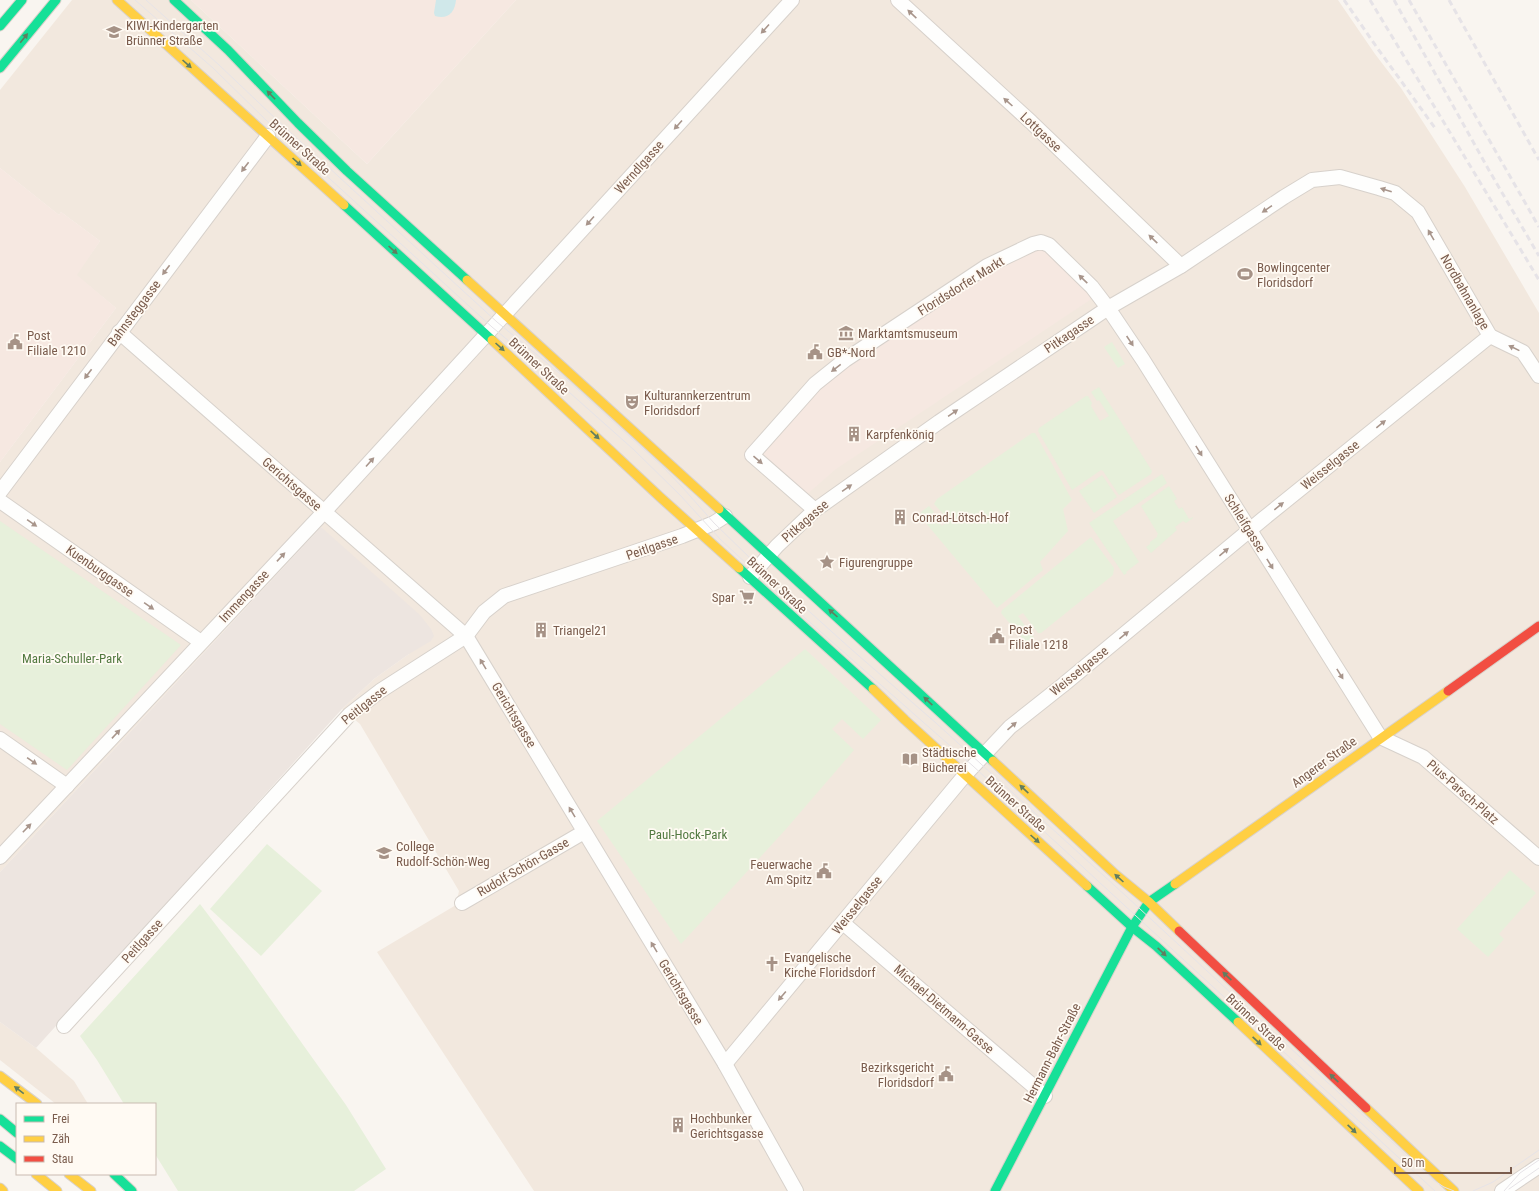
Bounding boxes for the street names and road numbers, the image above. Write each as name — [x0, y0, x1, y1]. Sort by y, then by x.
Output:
street label: Lottgasse — [1017, 109, 1065, 155]
street label: Brünner Straße — [267, 116, 333, 178]
street label: Werndlgasse — [611, 137, 667, 197]
street label: Nordbahnanlage — [1437, 252, 1493, 332]
street label: Floridsdorfer Markt — [915, 253, 1007, 319]
street label: Bahnsteggasse — [104, 277, 164, 349]
street label: Pitkagasse — [1041, 312, 1097, 356]
street label: Brünner Straße — [506, 334, 572, 398]
street label: Weisselgasse — [1298, 437, 1362, 493]
street label: Gerichtsgasse — [259, 454, 325, 514]
street label: Schleifgasse — [1221, 491, 1269, 555]
street label: Pitkagasse — [779, 497, 831, 545]
street label: Peitlgasse — [624, 531, 680, 563]
street label: Kuenburggasse — [63, 542, 137, 600]
street label: Brünner Straße — [744, 553, 810, 617]
street label: Immengasse — [216, 567, 272, 625]
street label: Weisselgasse — [1047, 643, 1111, 699]
street label: Gerichtsgasse — [489, 680, 539, 750]
street label: Peitlgasse — [338, 682, 390, 728]
street label: Angerer Straße — [1289, 733, 1359, 791]
street label: Pius-Parsch-Platz — [1424, 757, 1502, 827]
street label: Brünner Straße — [983, 773, 1049, 835]
street label: Rudolf-Schön-Gasse — [474, 835, 572, 899]
street label: Weisselgasse — [829, 873, 885, 937]
street label: Peitlgasse — [118, 916, 166, 966]
street label: Gerichtsgasse — [656, 957, 706, 1027]
street label: Michael-Dietmann-Gasse — [891, 961, 997, 1057]
street label: Brünner Straße — [1223, 990, 1289, 1054]
street label: Hermann-Bahr-Straße — [1020, 1001, 1084, 1105]

